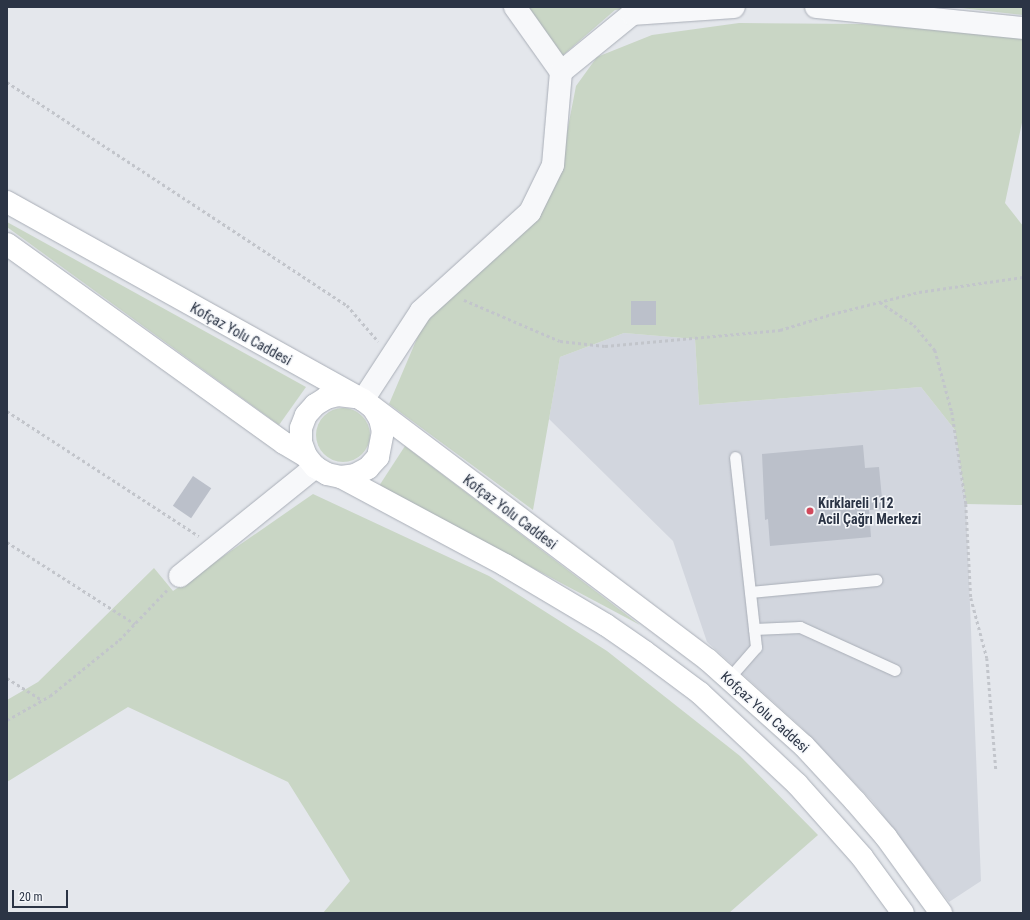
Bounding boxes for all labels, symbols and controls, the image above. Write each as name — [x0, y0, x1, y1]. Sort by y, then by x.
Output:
street label: Kofçaz Yolu Caddesi — [187, 299, 295, 369]
street label: Kofçaz Yolu Caddesi — [460, 471, 560, 553]
place label: Kırklareli 112 Acil Çağrı Merkezi — [818, 495, 921, 528]
marker: Kırklareli 112 Acil Çağrı Merkezi — [805, 506, 815, 516]
street label: Kofçaz Yolu Caddesi — [717, 668, 813, 756]
scale bar — [14, 882, 70, 908]
text: 20 m — [19, 890, 43, 904]

